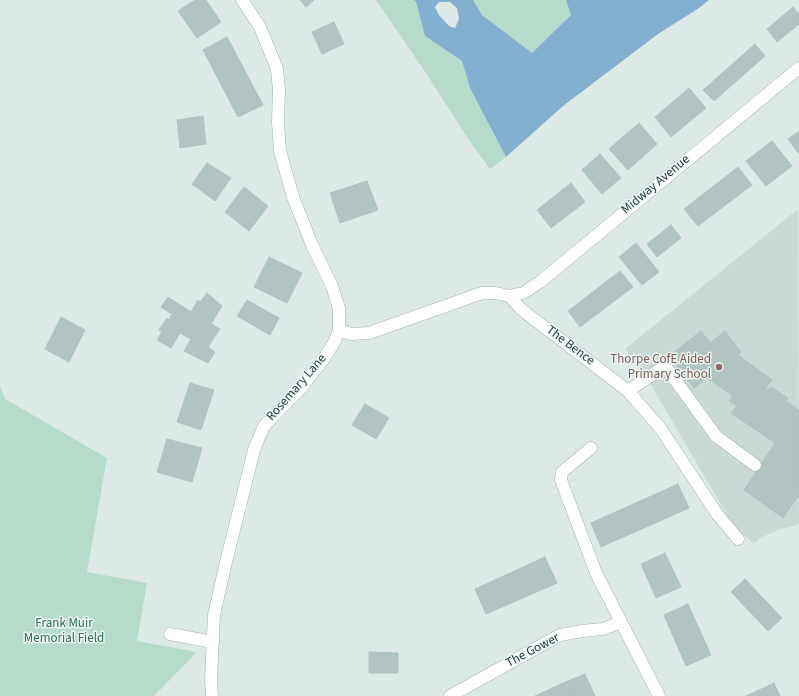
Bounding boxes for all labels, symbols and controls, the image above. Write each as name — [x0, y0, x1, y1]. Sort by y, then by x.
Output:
street label: Midway Avenue — [619, 152, 693, 218]
street label: The Bence — [543, 323, 597, 369]
street label: Rosemary Lane — [264, 351, 330, 425]
place label: Thorpe CofE Aided Primary School — [610, 352, 711, 383]
marker: Thorpe CofE Aided Primary School — [714, 362, 724, 372]
park label: Frank Muir Memorial Field — [24, 616, 104, 647]
street label: The Gower — [504, 630, 562, 672]

